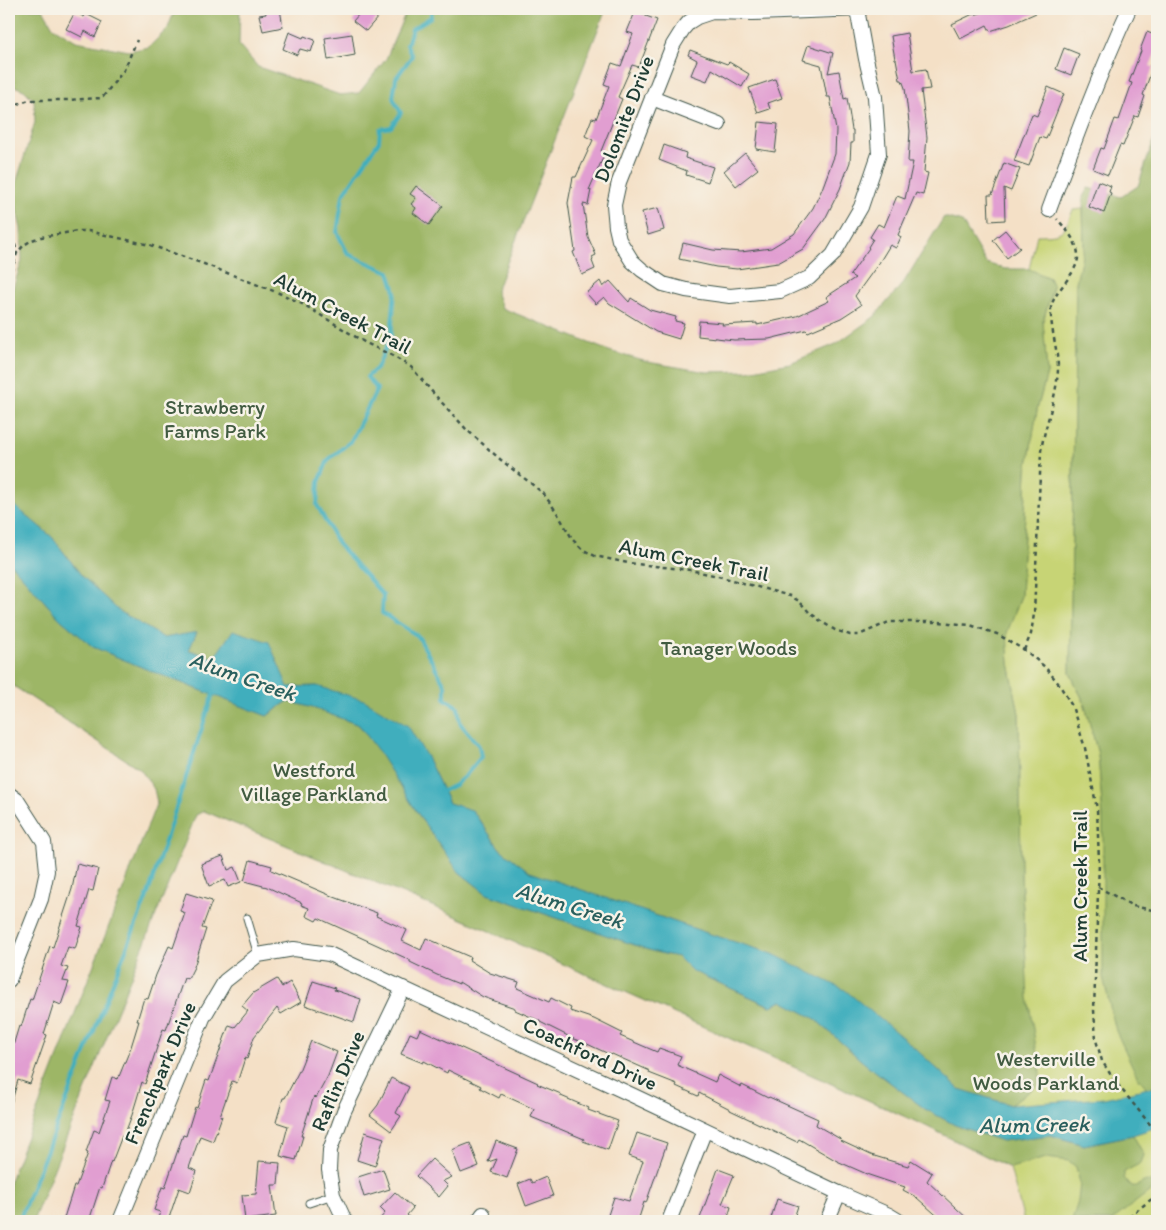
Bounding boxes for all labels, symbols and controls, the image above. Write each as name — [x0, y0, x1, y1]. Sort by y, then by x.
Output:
street label: Dolomite Drive — [588, 52, 659, 186]
street label: Alum Creek Trail — [270, 266, 416, 359]
park label: Strawberry Farms Park — [164, 394, 266, 443]
street label: Alum Creek Trail — [617, 533, 771, 586]
park label: Tanager Woods — [661, 635, 797, 660]
water label: Alum Creek — [186, 646, 301, 708]
park label: Westford Village Parkland — [241, 757, 387, 806]
street label: Alum Creek Trail — [1067, 810, 1092, 962]
water label: Alum Creek — [513, 876, 628, 935]
street label: Frenchpark Drive — [118, 998, 201, 1148]
street label: Coachford Drive — [519, 1011, 661, 1096]
street label: Raflin Drive — [305, 1027, 370, 1135]
park label: Westerville Woods Parkland — [973, 1046, 1120, 1095]
water label: Alum Creek — [979, 1110, 1091, 1139]

